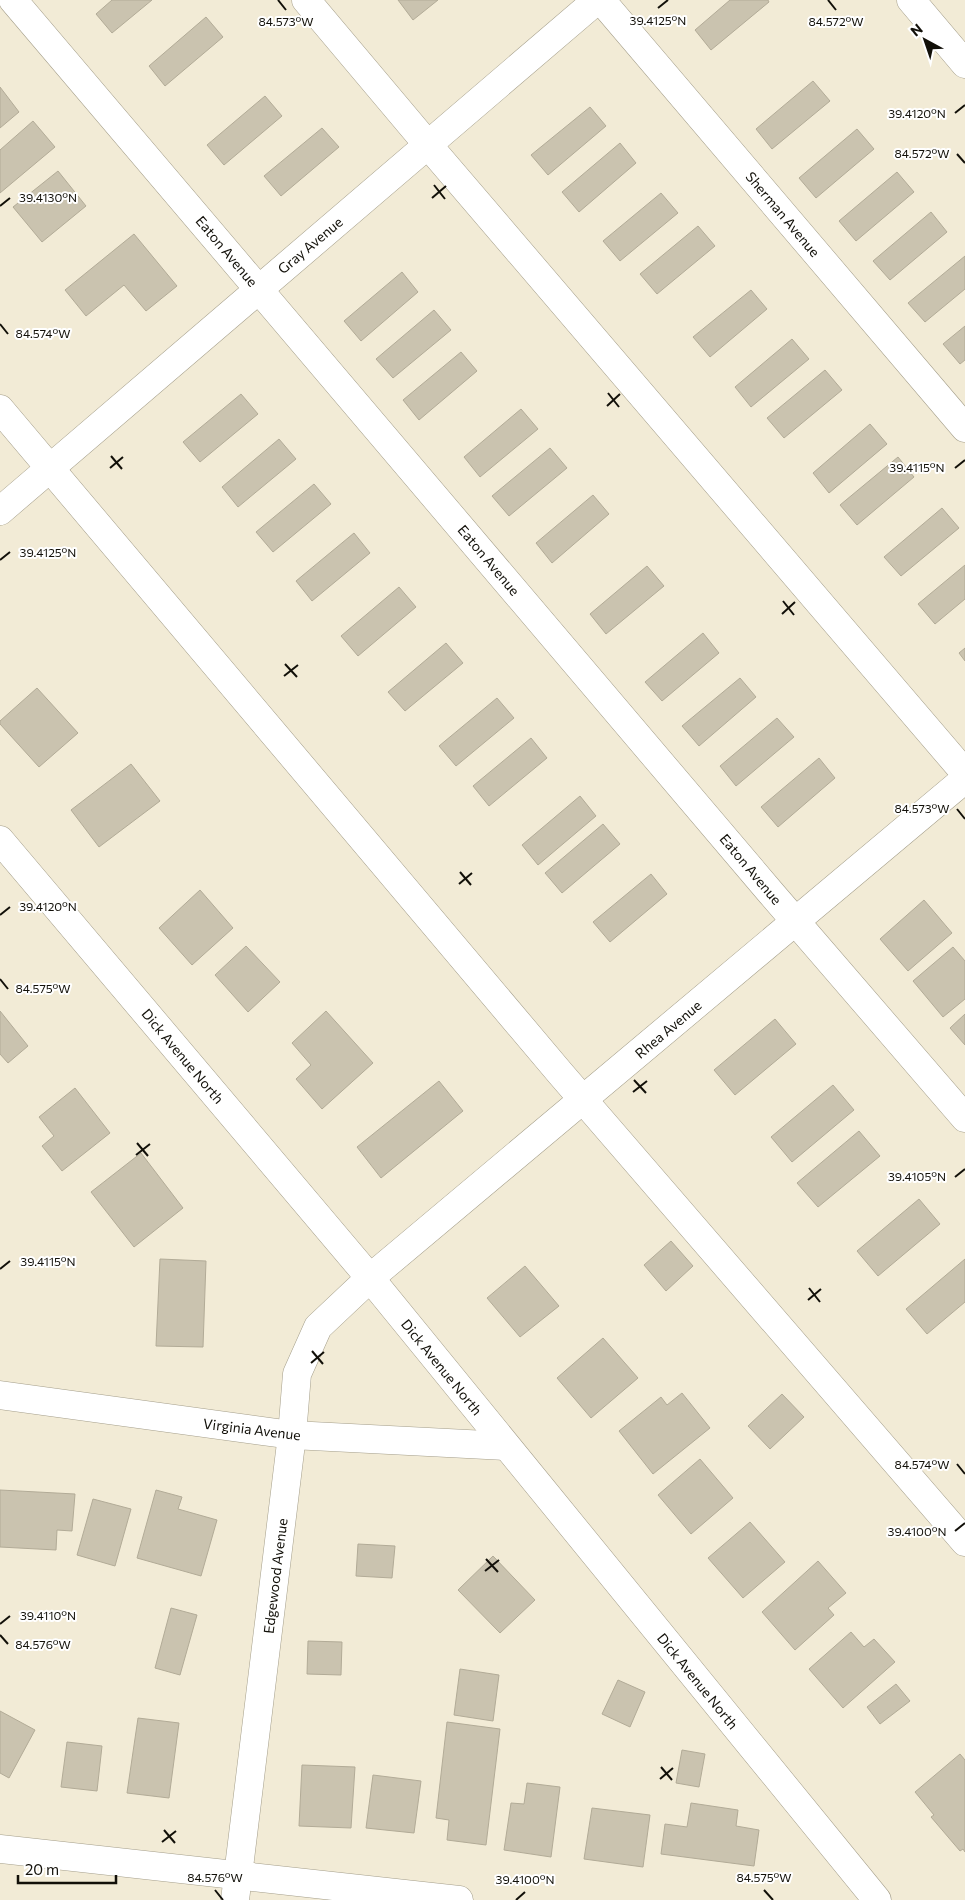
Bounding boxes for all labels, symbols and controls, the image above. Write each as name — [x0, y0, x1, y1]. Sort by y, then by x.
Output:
text: 39.4125°N — [630, 13, 686, 27]
text: 84.573°W — [258, 14, 314, 28]
text: 84.572°W — [808, 14, 864, 28]
north arrow — [900, 15, 950, 65]
text: N — [907, 20, 926, 40]
text: 39.4120°N — [888, 106, 946, 120]
text: 84.572°W — [894, 146, 950, 160]
street label: Sherman Avenue — [742, 168, 824, 260]
text: 39.4130°N — [19, 190, 77, 204]
street label: Eaton Avenue — [193, 212, 261, 290]
street label: Gray Avenue — [274, 213, 346, 277]
text: 84.574°W — [16, 326, 70, 340]
text: 39.4115°N — [889, 460, 945, 474]
street label: Eaton Avenue — [455, 521, 523, 599]
text: 39.4125°N — [20, 545, 76, 559]
text: 84.573°W — [894, 801, 950, 815]
street label: Eaton Avenue — [717, 830, 785, 908]
text: 39.4120°N — [19, 899, 77, 913]
text: 84.575°W — [15, 981, 71, 995]
street label: Rhea Avenue — [631, 996, 705, 1062]
street label: Dick Avenue North — [138, 1005, 228, 1107]
text: 39.4105°N — [888, 1169, 946, 1183]
text: 39.4115°N — [20, 1254, 76, 1268]
street label: Dick Avenue North — [398, 1316, 486, 1418]
street label: Virginia Avenue — [202, 1415, 302, 1443]
text: 84.574°W — [895, 1457, 949, 1471]
street label: Edgewood Avenue — [259, 1517, 291, 1635]
text: 39.4100°N — [888, 1524, 946, 1538]
text: 39.4110°N — [20, 1608, 76, 1622]
street label: Dick Avenue North — [654, 1630, 742, 1732]
text: 84.576°W — [15, 1637, 71, 1651]
scale bar — [18, 1852, 115, 1884]
text: 20 m — [25, 1860, 59, 1878]
text: 84.576°W — [187, 1870, 243, 1884]
text: 84.575°W — [736, 1870, 792, 1884]
text: 39.4100°N — [496, 1872, 554, 1886]

